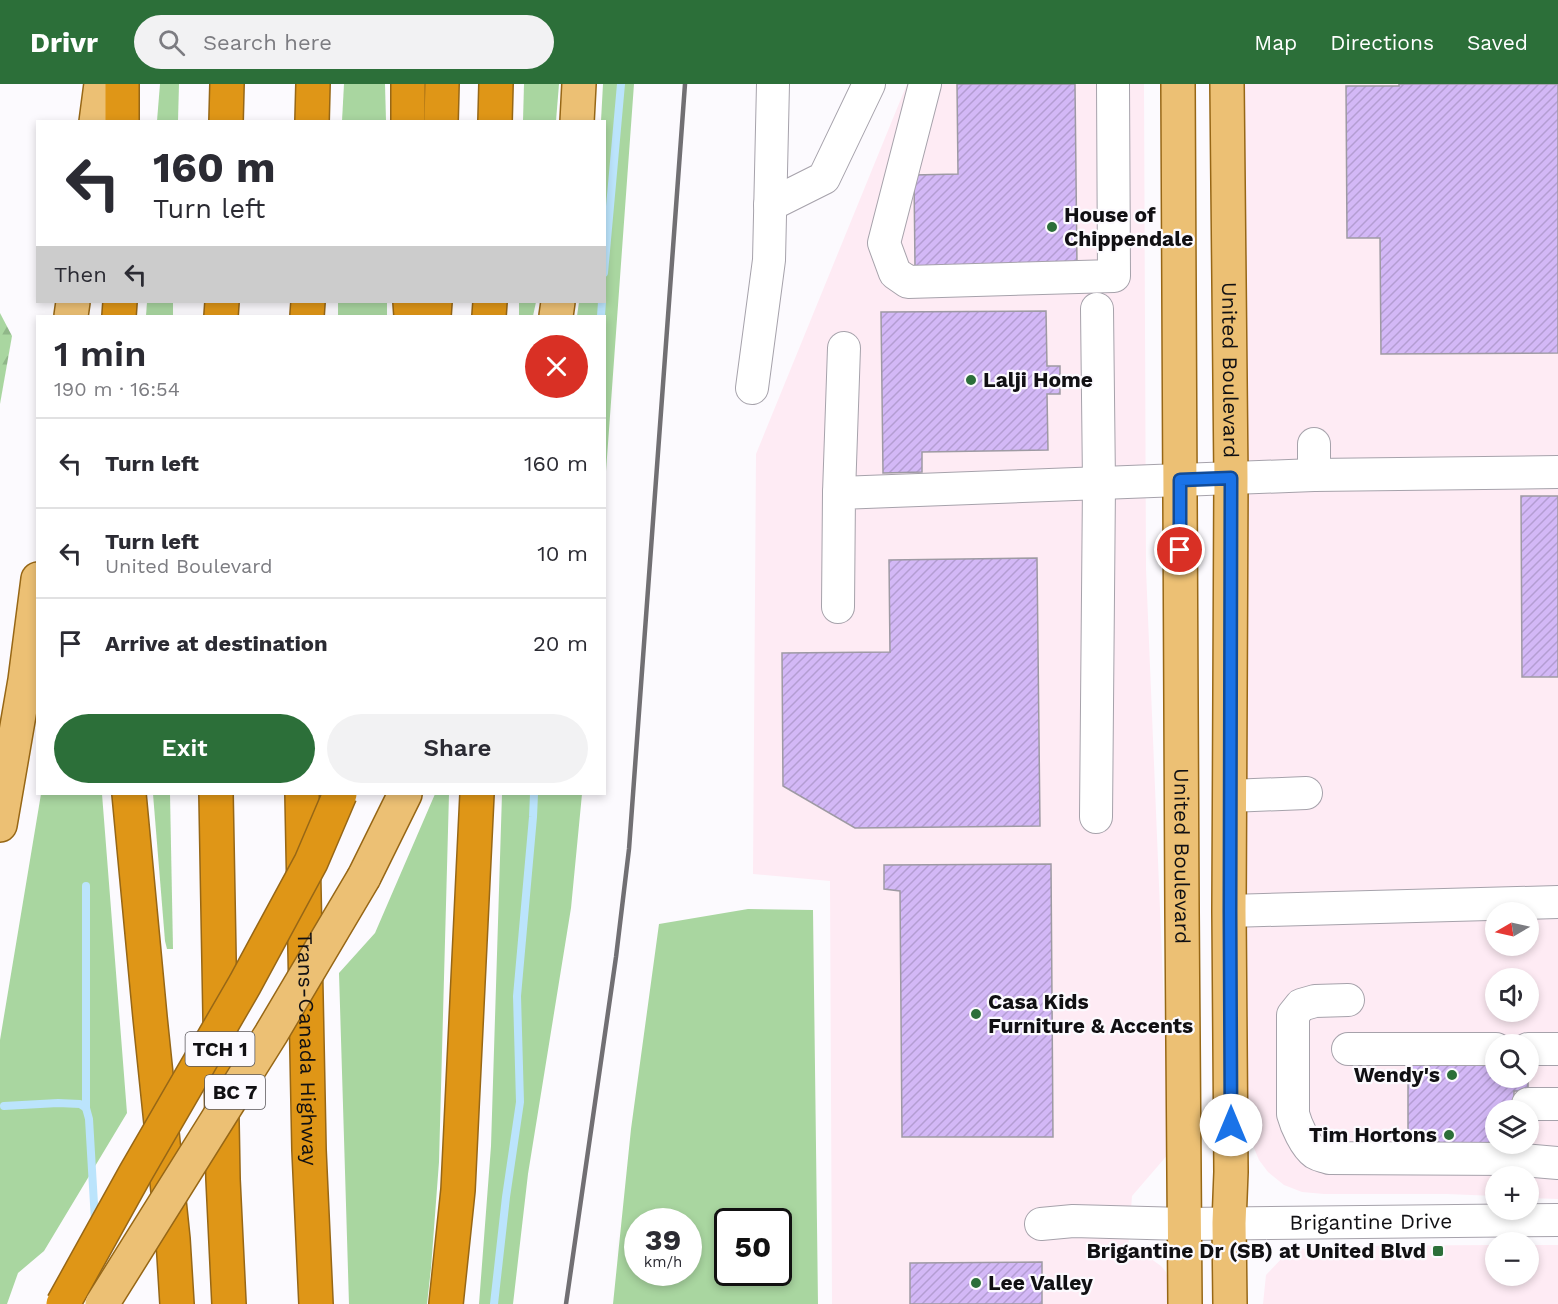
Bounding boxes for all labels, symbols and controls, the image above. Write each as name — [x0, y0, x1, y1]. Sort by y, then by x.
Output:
search box — [134, 15, 554, 69]
text: Drivr — [30, 26, 98, 59]
icon: search — [155, 26, 188, 59]
text: Search here — [203, 30, 332, 55]
text: Map — [1254, 30, 1297, 55]
text: Directions — [1330, 30, 1434, 55]
text: Saved — [1467, 30, 1528, 55]
text: 160 m — [153, 143, 276, 192]
icon: left — [54, 144, 132, 222]
text: Turn left — [153, 193, 265, 225]
place label: House of Chippendale — [1064, 202, 1193, 251]
marker: House of Chippendale — [1045, 220, 1059, 234]
icon: left — [119, 258, 152, 291]
text: Then — [54, 262, 107, 287]
street label: United Boulevard — [1217, 282, 1244, 458]
text: 1 min — [54, 333, 146, 375]
button: close — [525, 335, 588, 398]
place label: Lalji Home — [983, 367, 1093, 392]
marker: Lalji Home — [964, 373, 978, 387]
text: 190 m · 16:54 — [54, 377, 180, 401]
icon: left — [54, 447, 87, 480]
text: Turn left — [105, 451, 199, 476]
text: 160 m — [524, 451, 588, 476]
pin — [1154, 524, 1205, 575]
text: Turn left — [105, 529, 199, 554]
icon: arrive — [1163, 533, 1196, 566]
icon: left — [54, 537, 87, 570]
text: 10 m — [537, 541, 588, 566]
text: United Boulevard — [105, 554, 273, 578]
icon: arrive — [54, 627, 87, 660]
text: Arrive at destination — [105, 631, 328, 656]
text: 20 m — [533, 631, 588, 656]
button: Exit — [54, 714, 315, 783]
button: Share — [327, 714, 588, 783]
street label: United Boulevard — [1169, 768, 1195, 944]
north arrow — [1485, 902, 1539, 956]
map controls — [1485, 902, 1539, 1286]
street label: Trans-Canada Highway — [293, 932, 323, 1166]
button: sound — [1485, 968, 1539, 1022]
place label: Casa Kids Furniture & Accents — [988, 989, 1193, 1038]
marker: Casa Kids Furniture & Accents — [969, 1007, 983, 1021]
road number: TCH 1 — [186, 1032, 254, 1066]
button: search — [1485, 1034, 1539, 1088]
place label: Wendy's — [1354, 1062, 1440, 1087]
marker: Wendy's — [1445, 1068, 1459, 1082]
road number: BC 7 — [205, 1075, 265, 1109]
position arrow — [1199, 1093, 1263, 1157]
button: layers — [1485, 1100, 1539, 1154]
place label: Tim Hortons — [1309, 1122, 1437, 1147]
marker: Tim Hortons — [1442, 1128, 1456, 1142]
button: + — [1485, 1166, 1539, 1220]
speed limit sign: 50 — [714, 1208, 792, 1286]
street label: Brigantine Drive — [1289, 1208, 1452, 1235]
text: 39 — [645, 1222, 681, 1257]
button: − — [1485, 1232, 1539, 1286]
place label: Brigantine Dr (SB) at United Blvd — [1086, 1238, 1426, 1263]
marker: Brigantine Dr (SB) at United Blvd — [1431, 1244, 1445, 1258]
text: km/h — [644, 1253, 682, 1271]
place label: Lee Valley — [988, 1270, 1093, 1295]
marker: Lee Valley — [969, 1276, 983, 1290]

